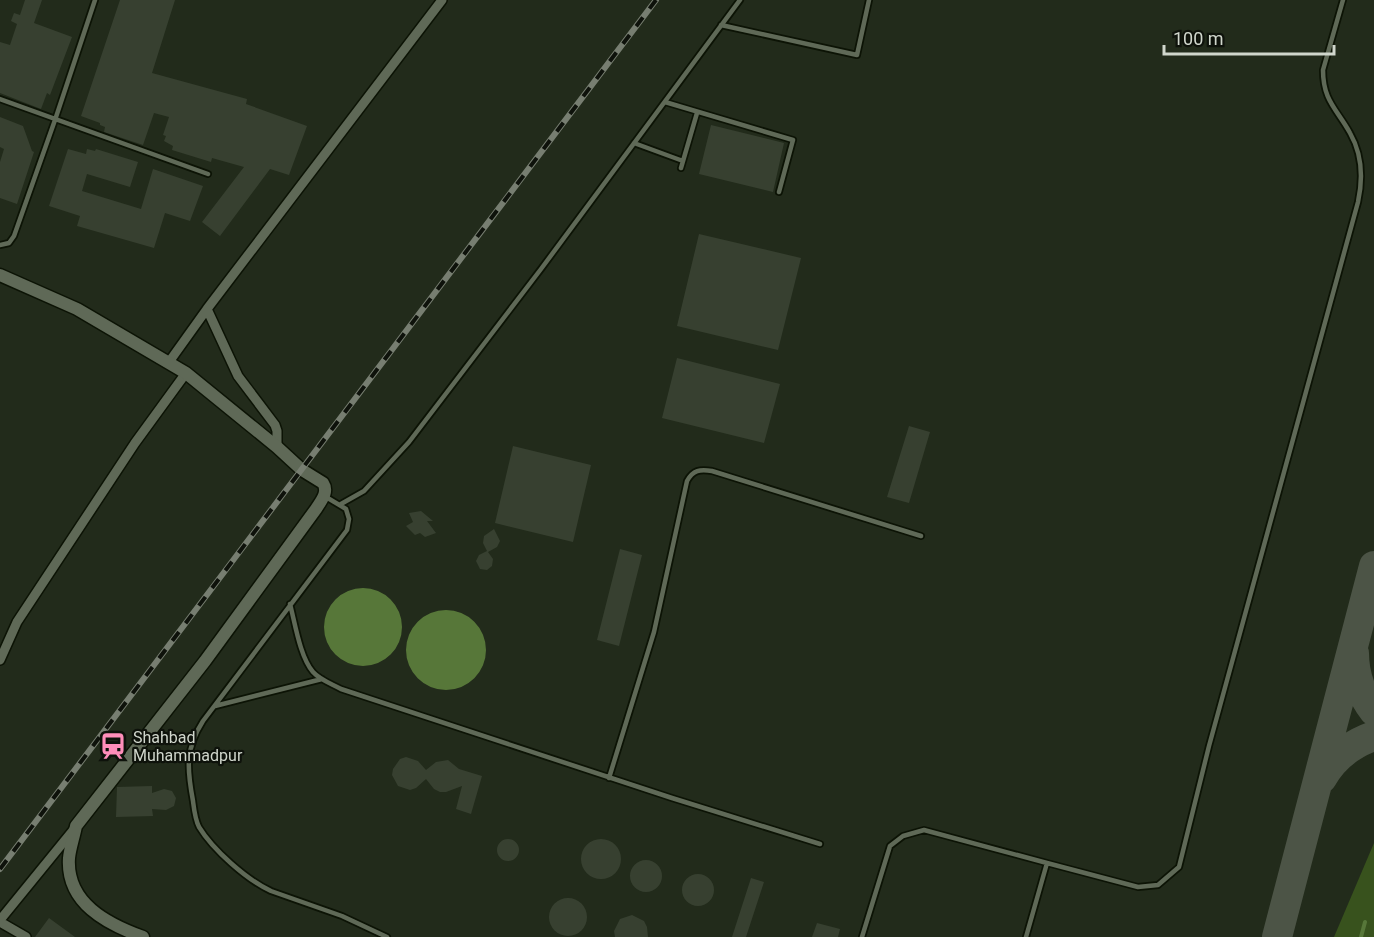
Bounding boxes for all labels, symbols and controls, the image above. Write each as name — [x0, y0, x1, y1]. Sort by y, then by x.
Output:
scale bar — [1164, 18, 1334, 56]
text: 100 m — [1173, 28, 1224, 49]
place label: Shahbad Muhammadpur — [133, 728, 243, 765]
station icon: Shahbad Muhammadpur — [98, 731, 128, 761]

